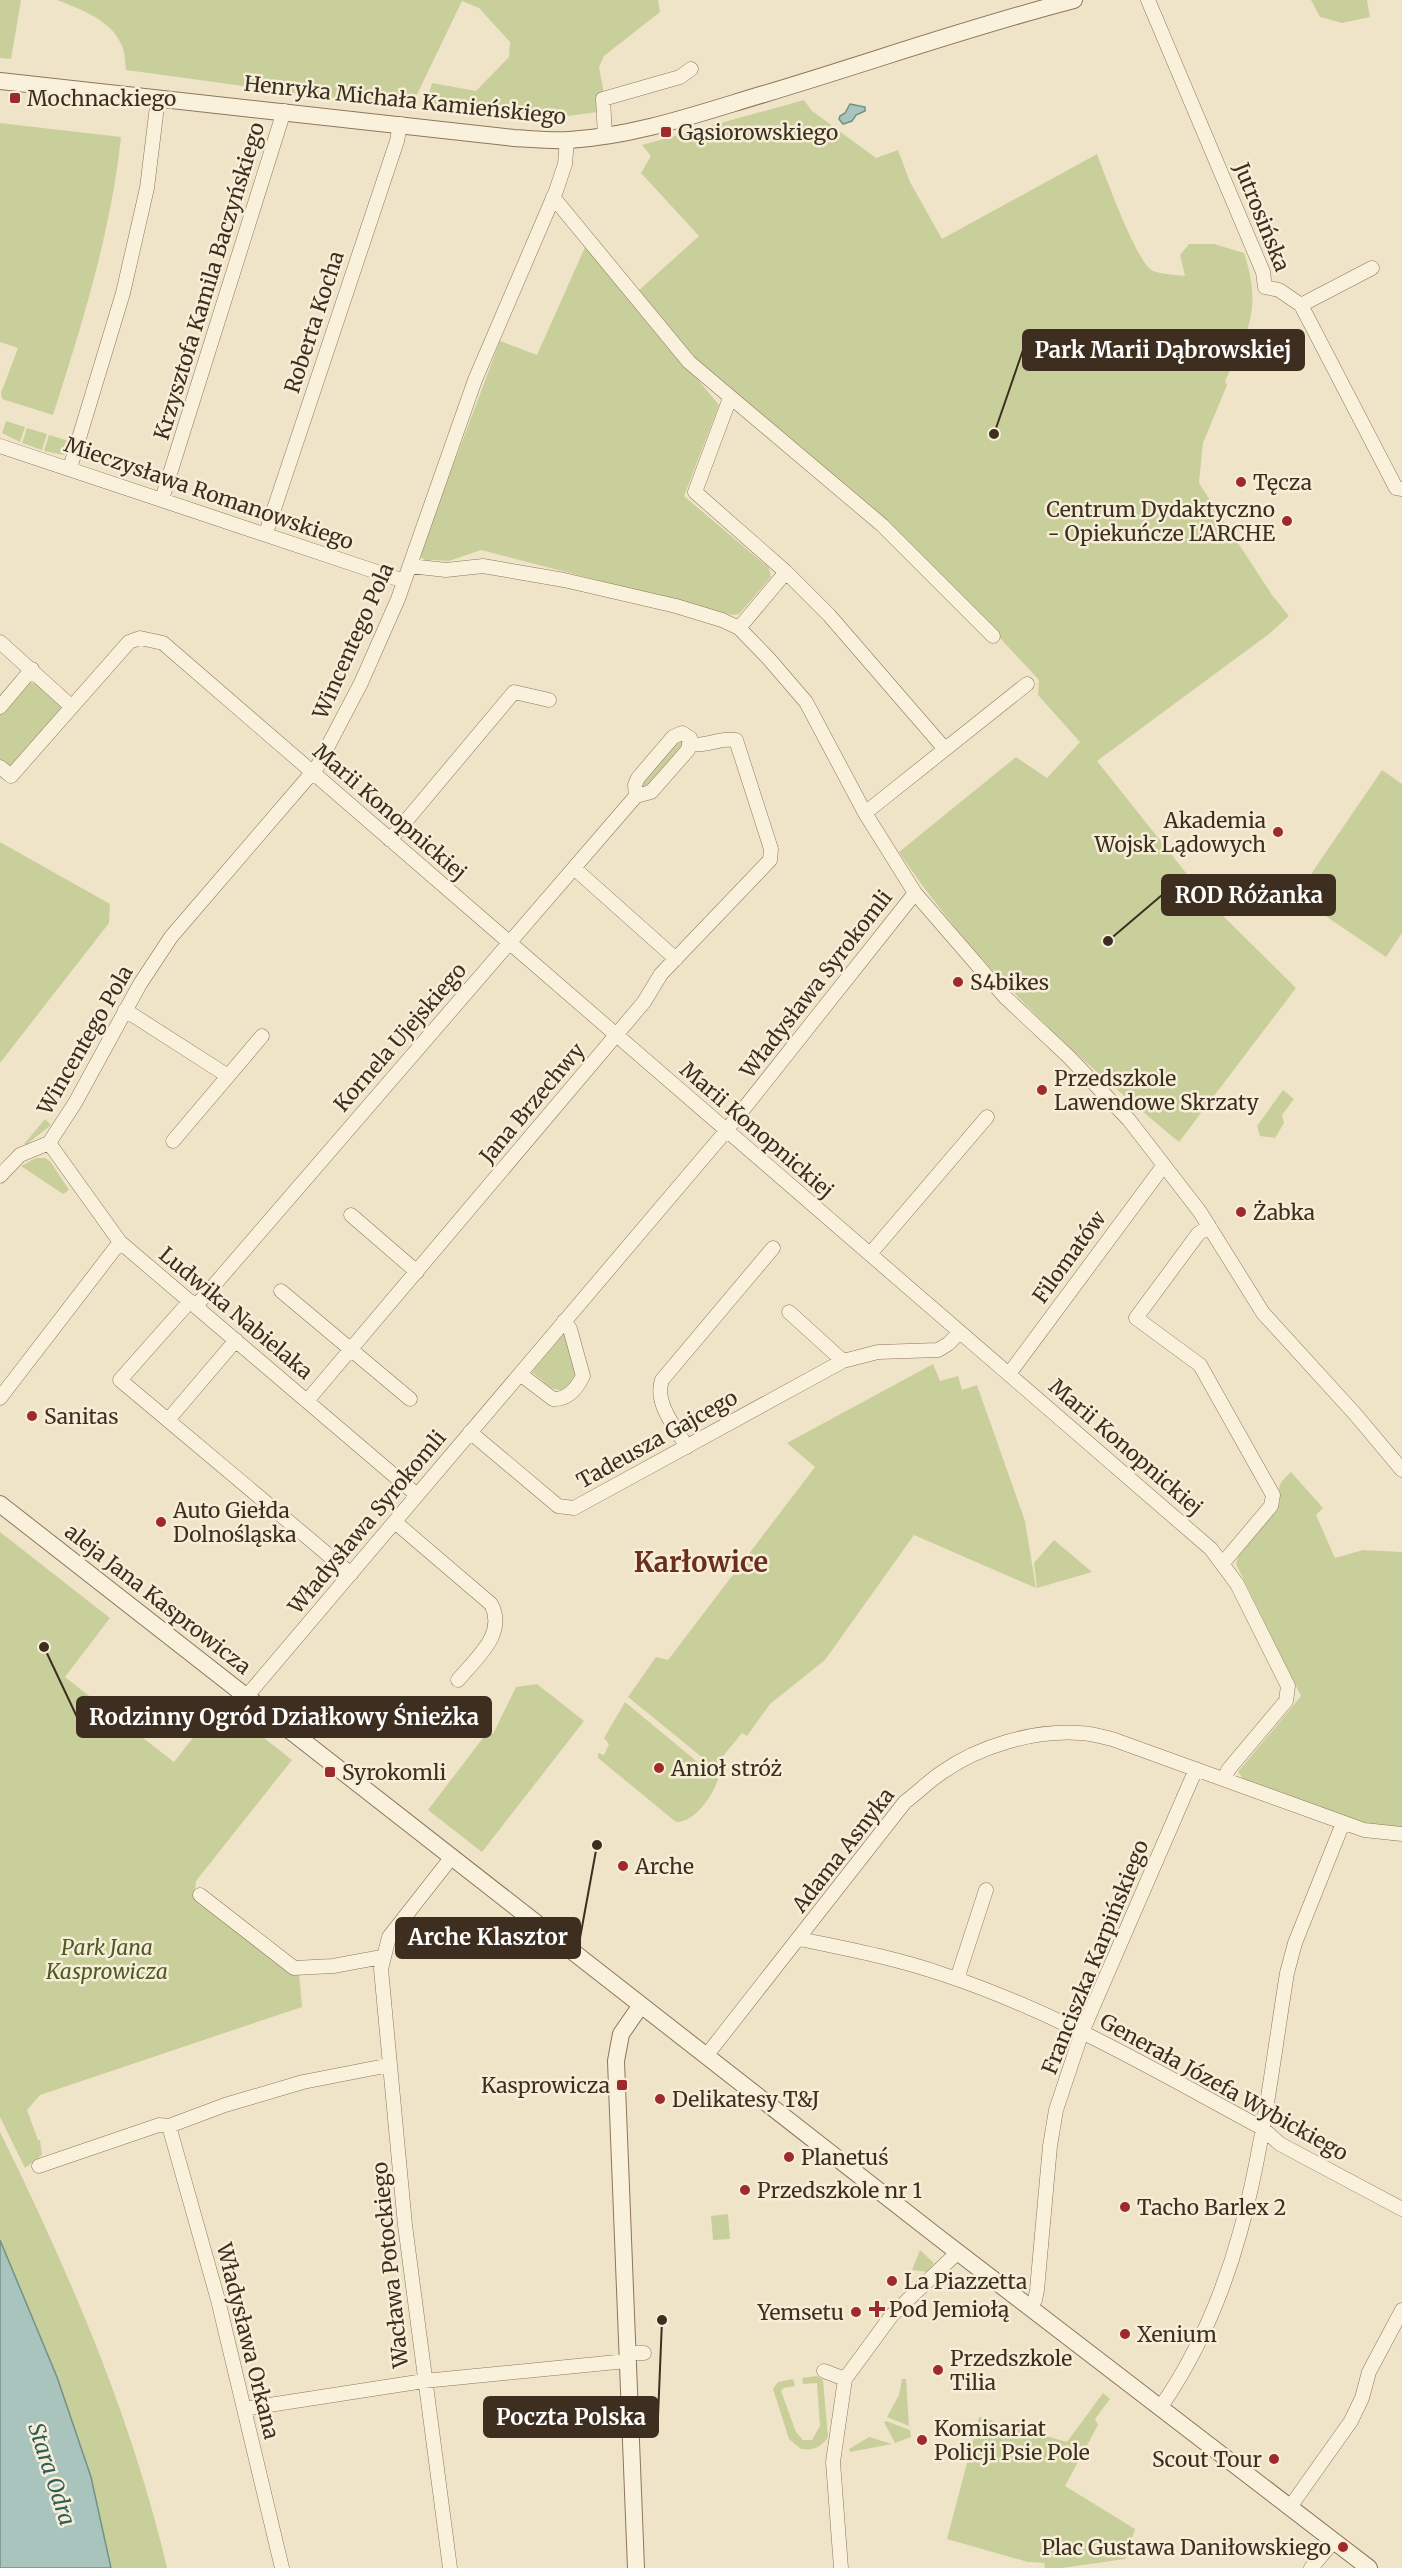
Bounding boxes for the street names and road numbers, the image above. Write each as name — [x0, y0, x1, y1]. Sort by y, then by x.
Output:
street label: Henryka Michała Kamieńskiego — [243, 70, 567, 130]
street label: Krzysztofa Kamila Baczyńskiego — [148, 119, 270, 443]
street label: Jutrosińska — [1228, 158, 1296, 275]
street label: Roberta Kocha — [278, 248, 350, 396]
street label: Mieczysława Romanowskiego — [61, 431, 357, 555]
street label: Wincentego Pola — [306, 559, 400, 724]
street label: Marii Konopnickiej — [308, 738, 472, 886]
street label: Władysława Syrokomli — [733, 884, 898, 1084]
street label: Kornela Ujejskiego — [328, 957, 472, 1117]
street label: Wincentego Pola — [31, 960, 139, 1120]
street label: Jana Brzechwy — [473, 1037, 591, 1170]
street label: Marii Konopnickiej — [675, 1056, 839, 1204]
street label: Filomatów — [1026, 1205, 1112, 1308]
street label: Ludwika Nabielaka — [154, 1241, 318, 1385]
street label: Marii Konopnickiej — [1044, 1373, 1208, 1521]
street label: Tadeusza Gajcego — [572, 1384, 742, 1494]
street label: Władysława Syrokomli — [282, 1424, 452, 1620]
street label: aleja Jana Kasprowicza — [60, 1518, 256, 1680]
street label: Adama Asnyka — [785, 1782, 900, 1918]
street label: Franciszka Karpińskiego — [1036, 1836, 1154, 2078]
street label: Generała Józefa Wybickiego — [1095, 2007, 1353, 2167]
street label: Wacława Potockiego — [366, 2161, 414, 2370]
street label: Władysława Orkana — [210, 2239, 285, 2442]

